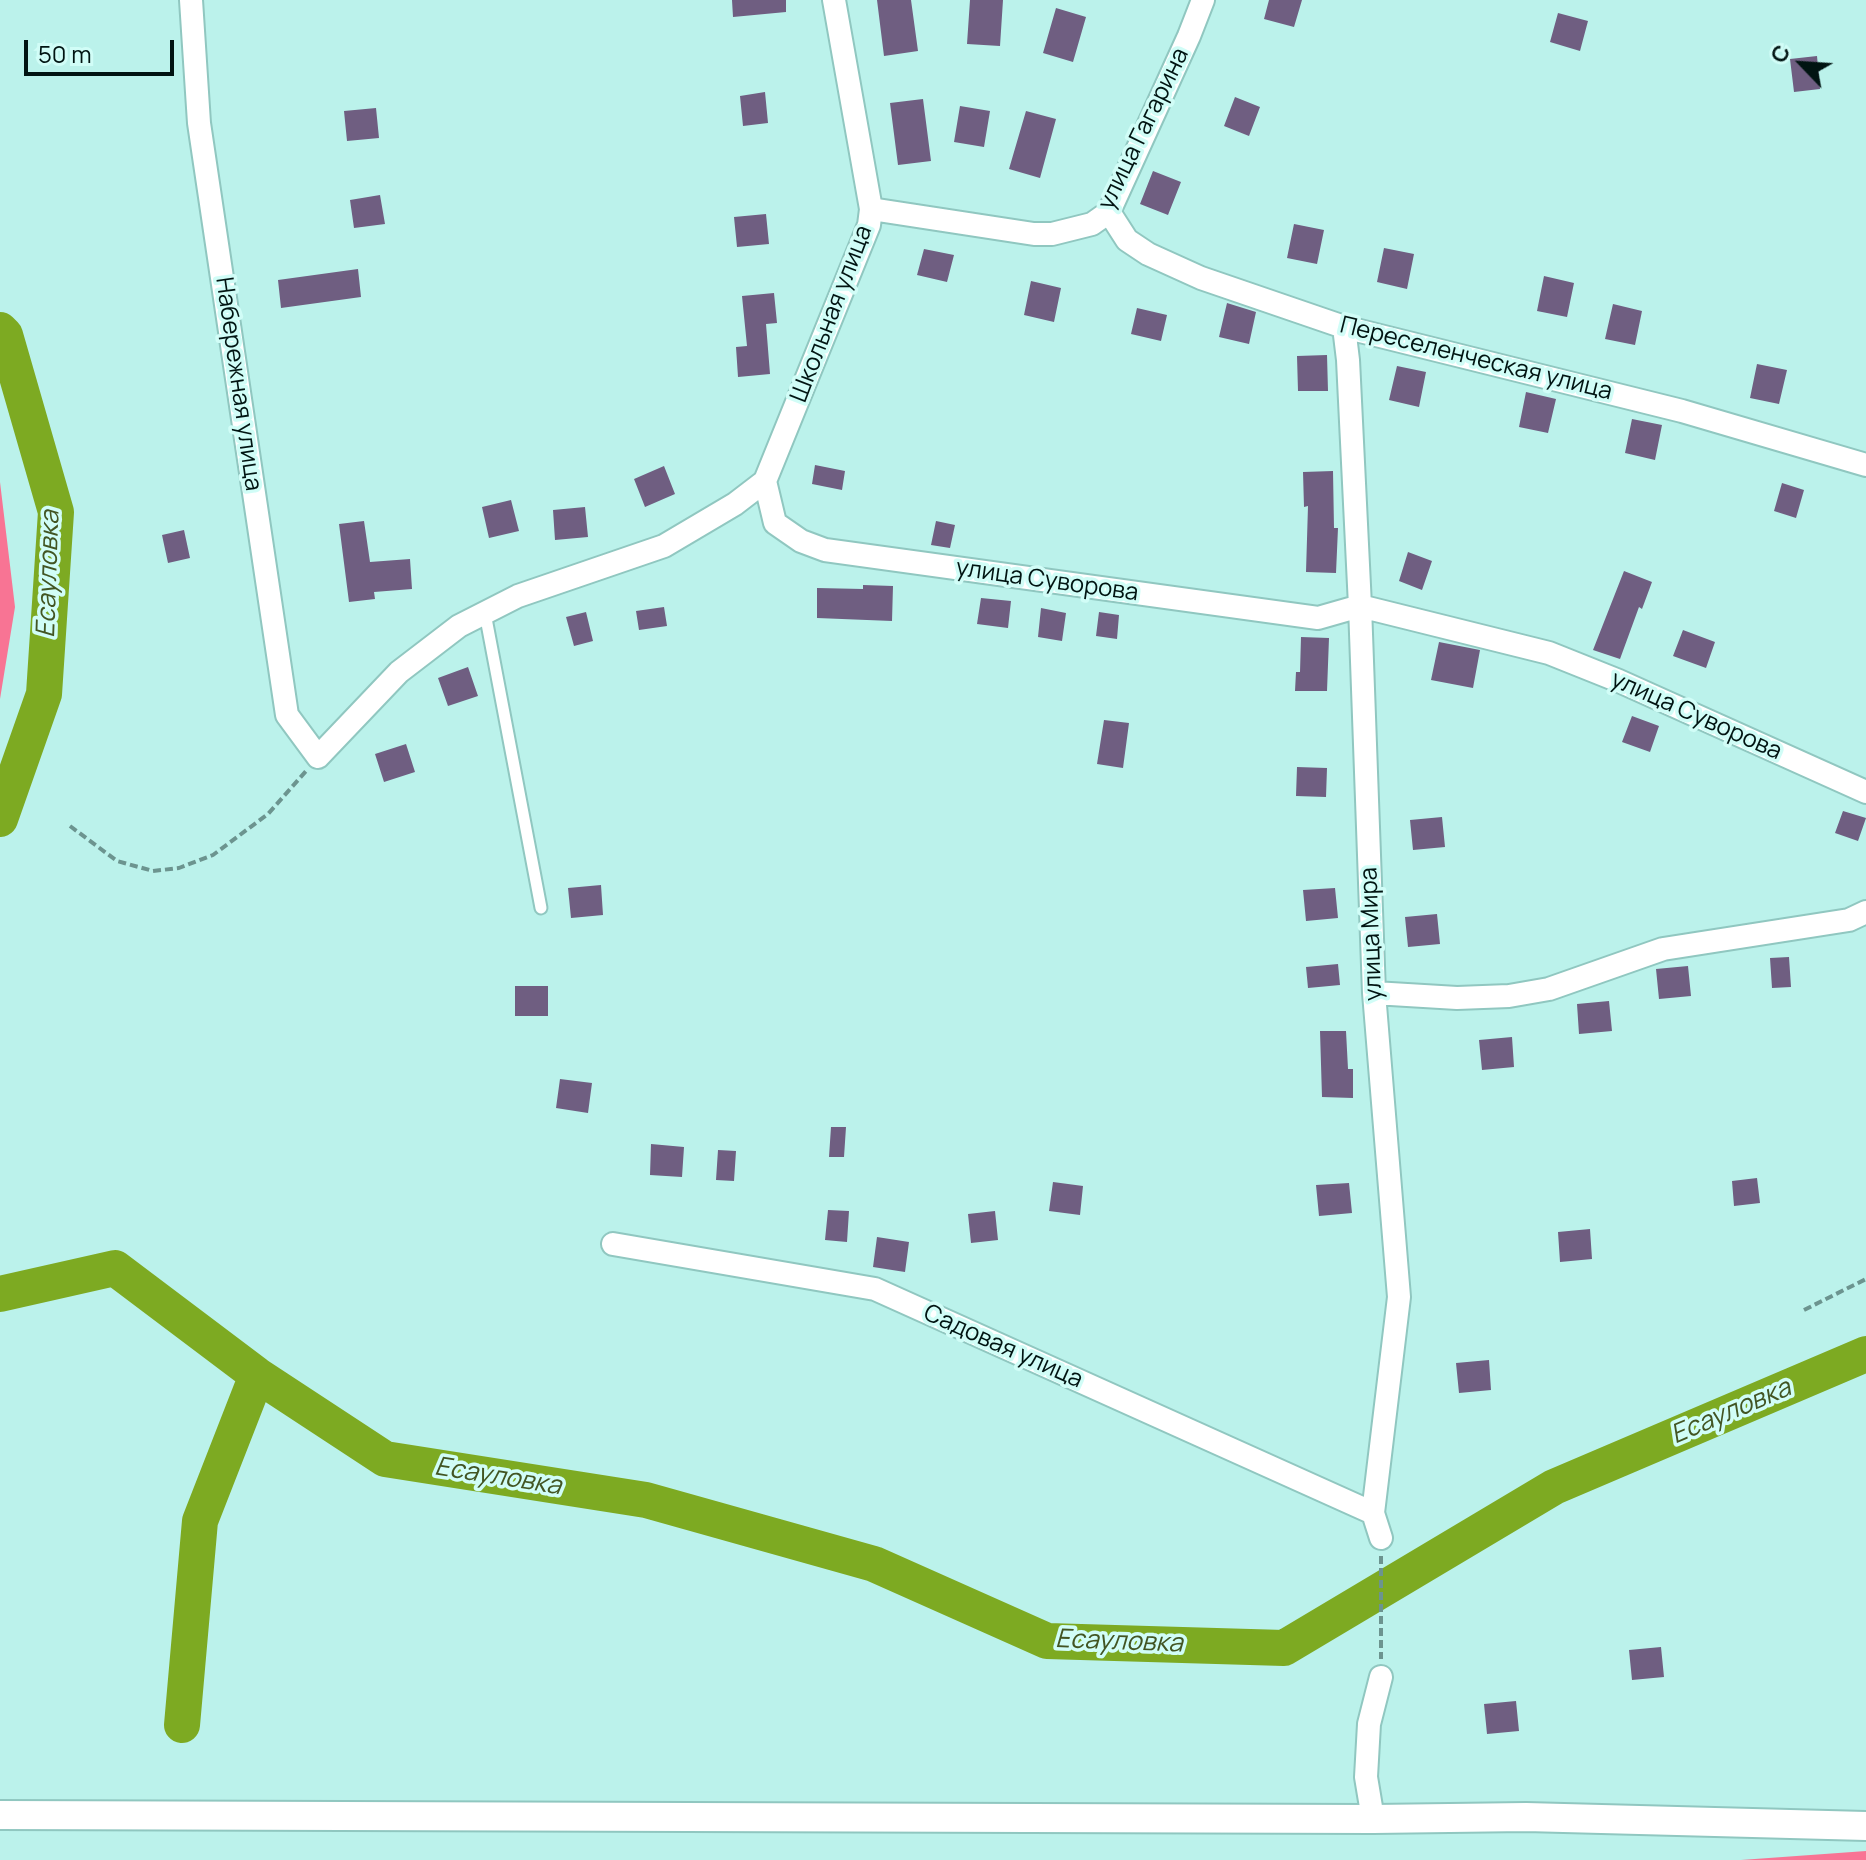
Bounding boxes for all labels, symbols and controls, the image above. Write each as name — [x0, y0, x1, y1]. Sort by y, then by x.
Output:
scale bar — [28, 24, 178, 74]
north arrow — [1762, 24, 1842, 104]
text: 50 m — [38, 37, 92, 70]
text: С — [1763, 40, 1797, 68]
street label: улица Гагарина — [1092, 43, 1196, 215]
street label: Школьная улица — [785, 221, 879, 407]
street label: Набережная улица — [209, 275, 267, 493]
street label: Переселенческая улица — [1337, 311, 1615, 407]
water label: Есауловка — [31, 510, 67, 638]
street label: улица Суворова — [954, 554, 1140, 608]
street label: улица Суворова — [1606, 665, 1786, 767]
street label: улица Мира — [1355, 867, 1389, 1001]
street label: Садовая улица — [919, 1299, 1087, 1395]
water label: Есауловка — [1666, 1373, 1796, 1451]
water label: Есауловка — [433, 1452, 563, 1502]
water label: Есауловка — [1055, 1624, 1183, 1660]

